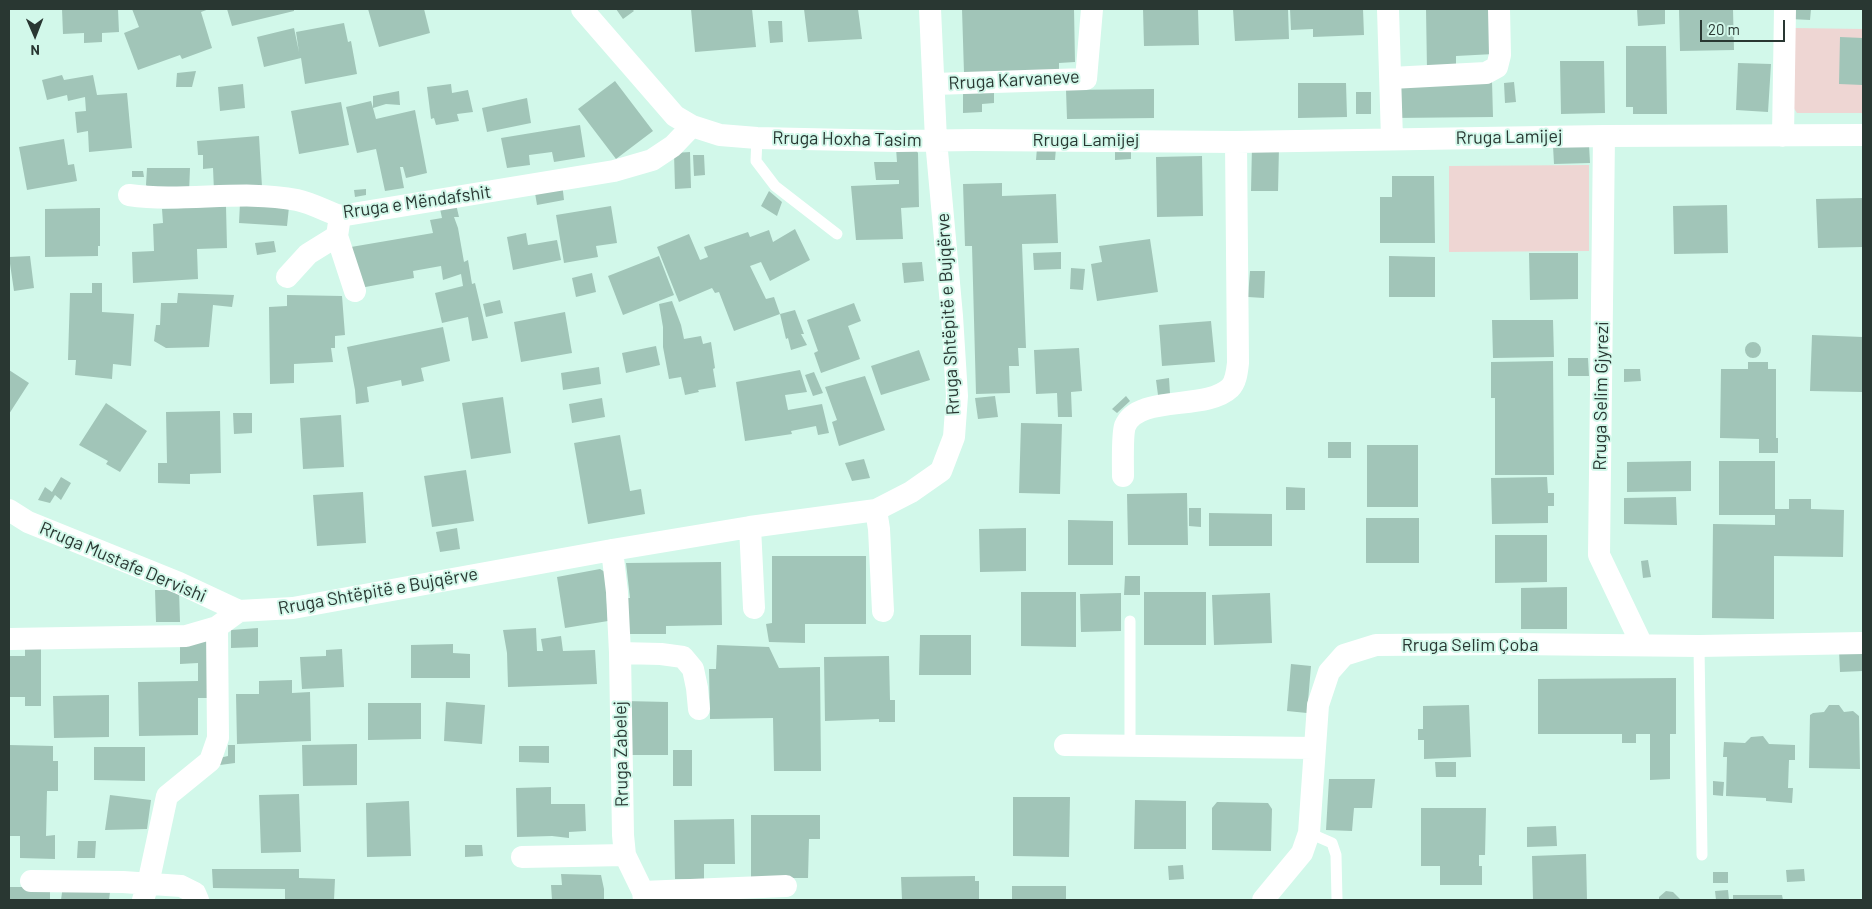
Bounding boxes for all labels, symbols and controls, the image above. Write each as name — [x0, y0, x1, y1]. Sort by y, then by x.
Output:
north arrow — [10, 10, 60, 60]
scale bar — [1702, 10, 1787, 42]
text: 20 m — [1708, 20, 1740, 38]
text: N — [30, 42, 40, 59]
street label: Rruga Karvaneve — [948, 66, 1080, 94]
street label: Rruga Lamijej — [1455, 125, 1563, 149]
street label: Rruga Hoxha Tasim — [772, 127, 922, 151]
street label: Rruga Lamijej — [1033, 129, 1139, 151]
street label: Rruga e Mëndafshit — [342, 181, 492, 223]
street label: Rruga Shtëpitë e Bujqërve — [932, 212, 964, 416]
street label: Rruga Selim Gjyrezi — [1589, 321, 1613, 471]
street label: Rruga Mustafe Dervishi — [36, 517, 210, 607]
street label: Rruga Shtëpitë e Bujqërve — [276, 563, 480, 619]
street label: Rruga Selim Çoba — [1402, 634, 1538, 656]
street label: Rruga Zabelej — [609, 701, 633, 807]

